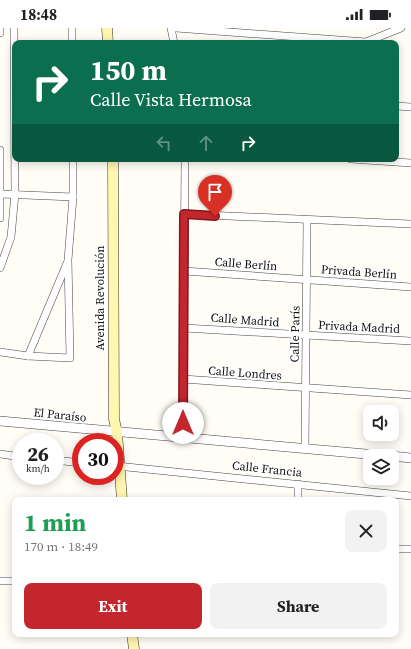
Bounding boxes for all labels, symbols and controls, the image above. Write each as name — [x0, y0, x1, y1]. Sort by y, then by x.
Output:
text: 18:48 — [20, 4, 57, 25]
text: 150 m — [90, 51, 167, 89]
icon: right — [24, 56, 76, 108]
text: Calle Vista Hermosa — [90, 87, 252, 112]
icon: left — [153, 132, 175, 154]
icon: ahead — [195, 132, 217, 154]
icon: right — [237, 132, 259, 154]
pin — [198, 175, 232, 216]
icon: arrive — [204, 181, 226, 203]
street label: Avenida Revolución — [92, 245, 108, 351]
street label: Calle Berlín — [214, 254, 278, 274]
street label: Privada Berlín — [321, 261, 397, 283]
street label: Calle París — [287, 305, 303, 363]
street label: Calle Madrid — [210, 310, 280, 330]
street label: Privada Madrid — [318, 317, 401, 337]
street label: Calle Londres — [208, 362, 282, 384]
position arrow — [162, 402, 204, 444]
street label: El Paraíso — [33, 404, 88, 426]
map controls — [363, 405, 399, 485]
button: sound — [363, 405, 399, 441]
speed limit sign: 30 — [72, 433, 124, 485]
text: 26 — [27, 440, 49, 468]
button: layers — [363, 449, 399, 485]
street label: Calle Francia — [231, 457, 304, 481]
text: km/h — [26, 462, 50, 475]
text: 1 min — [24, 506, 86, 539]
button: close — [345, 510, 387, 552]
text: 170 m · 18:49 — [24, 538, 98, 555]
button: Exit — [24, 583, 202, 629]
button: Share — [210, 583, 387, 629]

